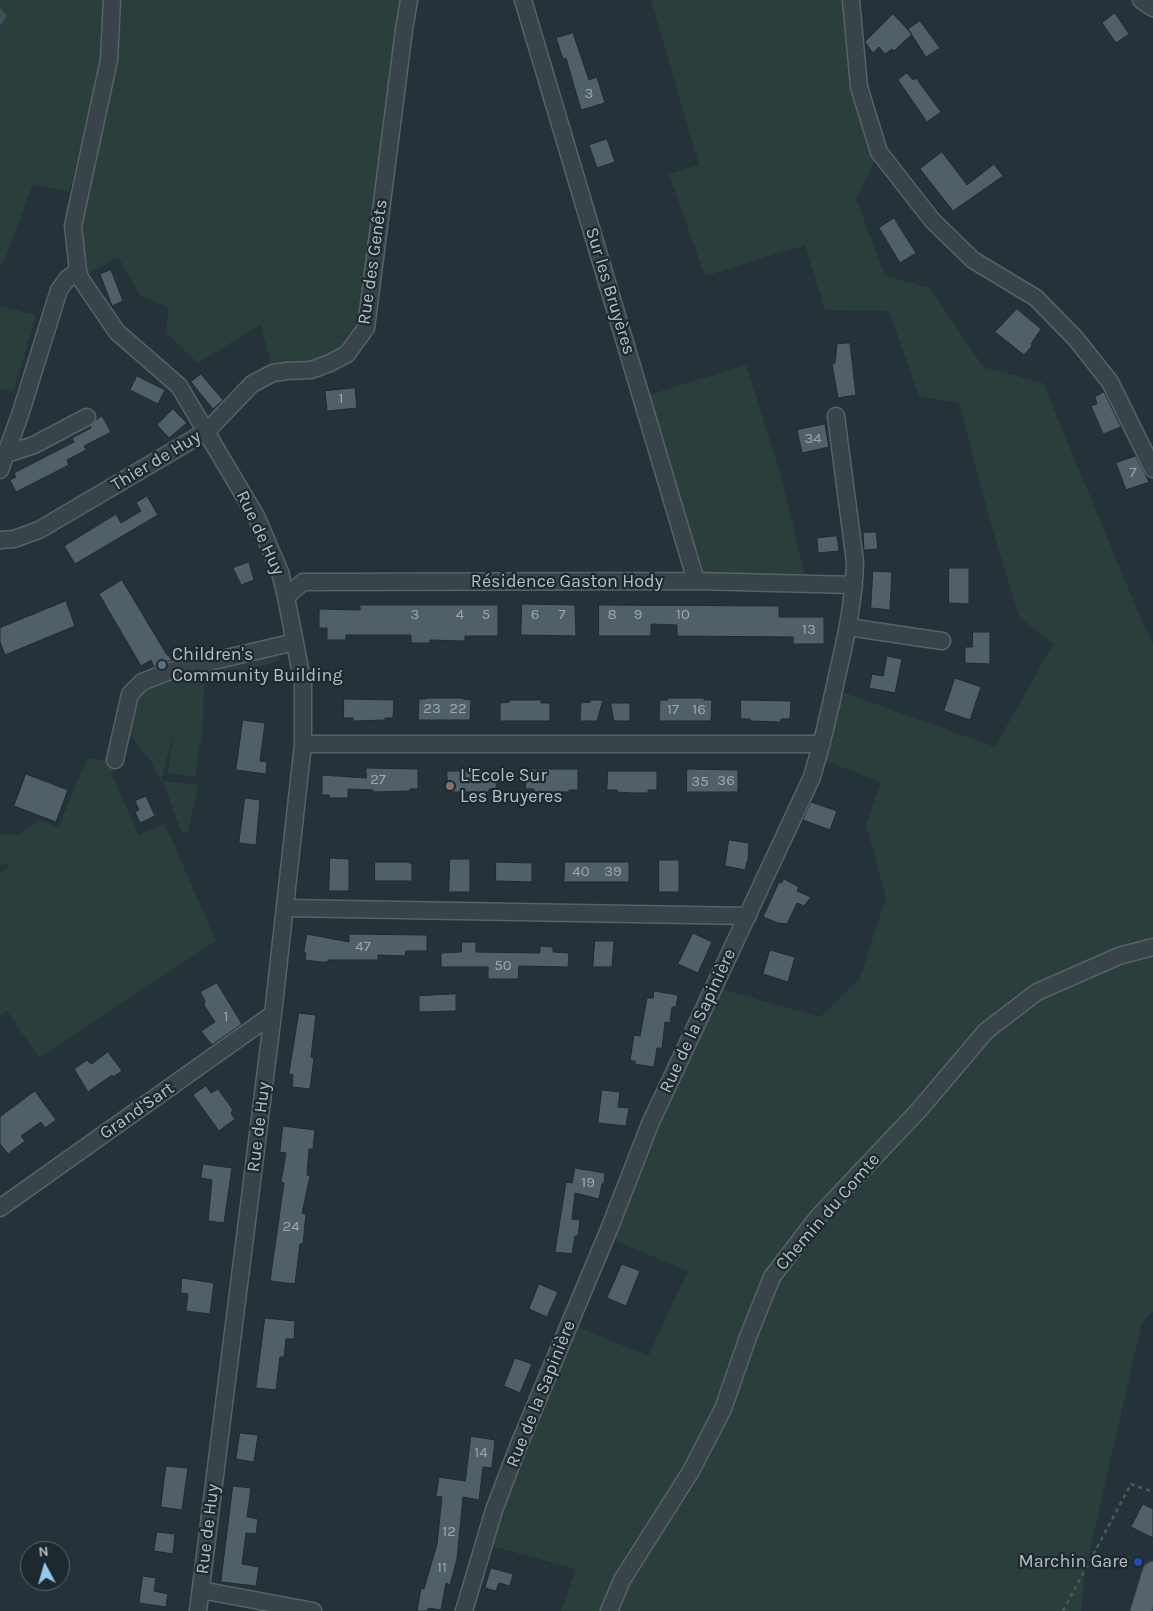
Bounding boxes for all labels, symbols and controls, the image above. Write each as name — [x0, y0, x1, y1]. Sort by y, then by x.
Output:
house number: 3 — [585, 85, 593, 103]
street label: Rue des Genêts — [354, 198, 392, 326]
street label: Sur les Bruyères — [580, 225, 640, 357]
house number: 1 — [339, 390, 343, 408]
street label: Thier de Huy — [107, 426, 205, 496]
house number: 34 — [804, 430, 822, 448]
house number: 7 — [1129, 464, 1137, 482]
street label: Rue de Huy — [231, 487, 289, 579]
street label: Résidence Gaston Hody — [471, 571, 663, 593]
house number: 3 — [411, 606, 419, 624]
house number: 4 — [456, 606, 464, 624]
house number: 5 — [482, 606, 490, 624]
house number: 6 — [531, 606, 539, 624]
house number: 7 — [558, 606, 566, 624]
house number: 8 — [607, 606, 617, 624]
house number: 9 — [634, 606, 642, 624]
house number: 10 — [676, 606, 690, 624]
house number: 13 — [802, 621, 816, 639]
place label: Children's Community Building — [172, 644, 343, 686]
marker: Children's Community Building — [156, 659, 168, 671]
house number: 23 — [423, 700, 441, 718]
house number: 22 — [449, 700, 467, 718]
house number: 17 — [667, 701, 679, 719]
house number: 16 — [692, 701, 706, 719]
place label: L'Ecole Sur Les Bruyeres — [460, 765, 563, 808]
house number: 27 — [370, 771, 386, 789]
house number: 36 — [717, 772, 735, 790]
house number: 35 — [691, 773, 709, 791]
marker: L'Ecole Sur Les Bruyeres — [444, 780, 456, 792]
house number: 40 — [572, 863, 590, 881]
house number: 39 — [604, 863, 622, 881]
house number: 47 — [355, 938, 371, 956]
street label: Rue de la Sapinière — [655, 945, 741, 1097]
house number: 50 — [494, 957, 512, 975]
house number: 1 — [224, 1008, 228, 1026]
street label: Grand'Sart — [96, 1077, 178, 1145]
street label: Rue de Huy — [243, 1081, 275, 1173]
street label: Chemin du Comte — [771, 1149, 885, 1275]
house number: 19 — [581, 1174, 595, 1192]
house number: 24 — [282, 1218, 300, 1236]
street label: Rue de la Sapinière — [502, 1317, 580, 1471]
house number: 14 — [474, 1444, 488, 1462]
street label: Rue de Huy — [192, 1483, 224, 1575]
house number: 12 — [442, 1523, 456, 1541]
north arrow — [20, 1541, 70, 1591]
text: N — [38, 1543, 49, 1561]
place label: Marchin Gare — [1018, 1551, 1128, 1573]
marker: Marchin Gare — [1132, 1556, 1144, 1568]
house number: 11 — [437, 1559, 447, 1577]

